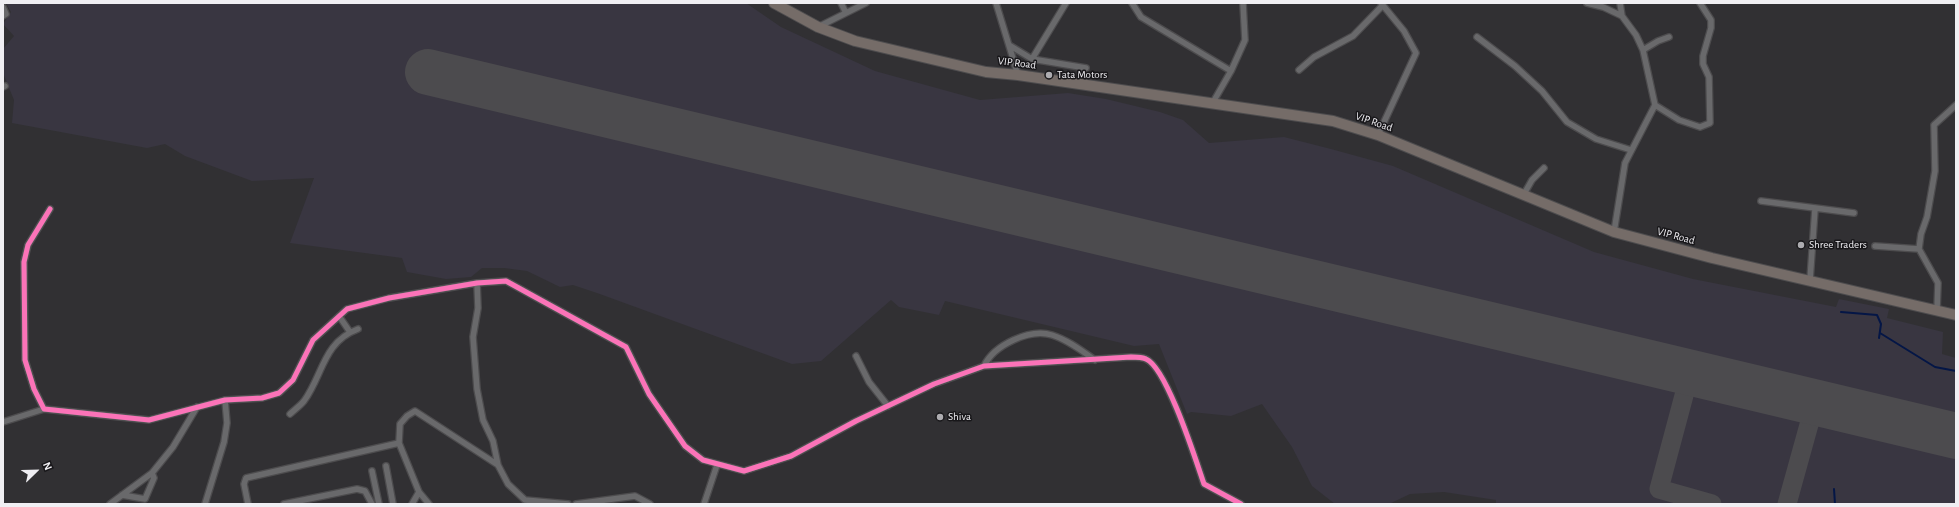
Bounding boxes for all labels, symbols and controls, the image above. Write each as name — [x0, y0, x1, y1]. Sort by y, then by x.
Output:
street label: VIP Road — [997, 54, 1037, 72]
place label: Tata Motors — [1057, 68, 1107, 82]
marker: Tata Motors — [1044, 70, 1054, 80]
street label: VIP Road — [1354, 109, 1394, 135]
street label: VIP Road — [1656, 225, 1696, 247]
place label: Shree Traders — [1809, 238, 1867, 252]
marker: Shree Traders — [1796, 240, 1806, 250]
place label: Shiva — [948, 410, 971, 424]
marker: Shiva — [935, 412, 945, 422]
north arrow — [16, 451, 56, 491]
text: N — [41, 460, 54, 472]

